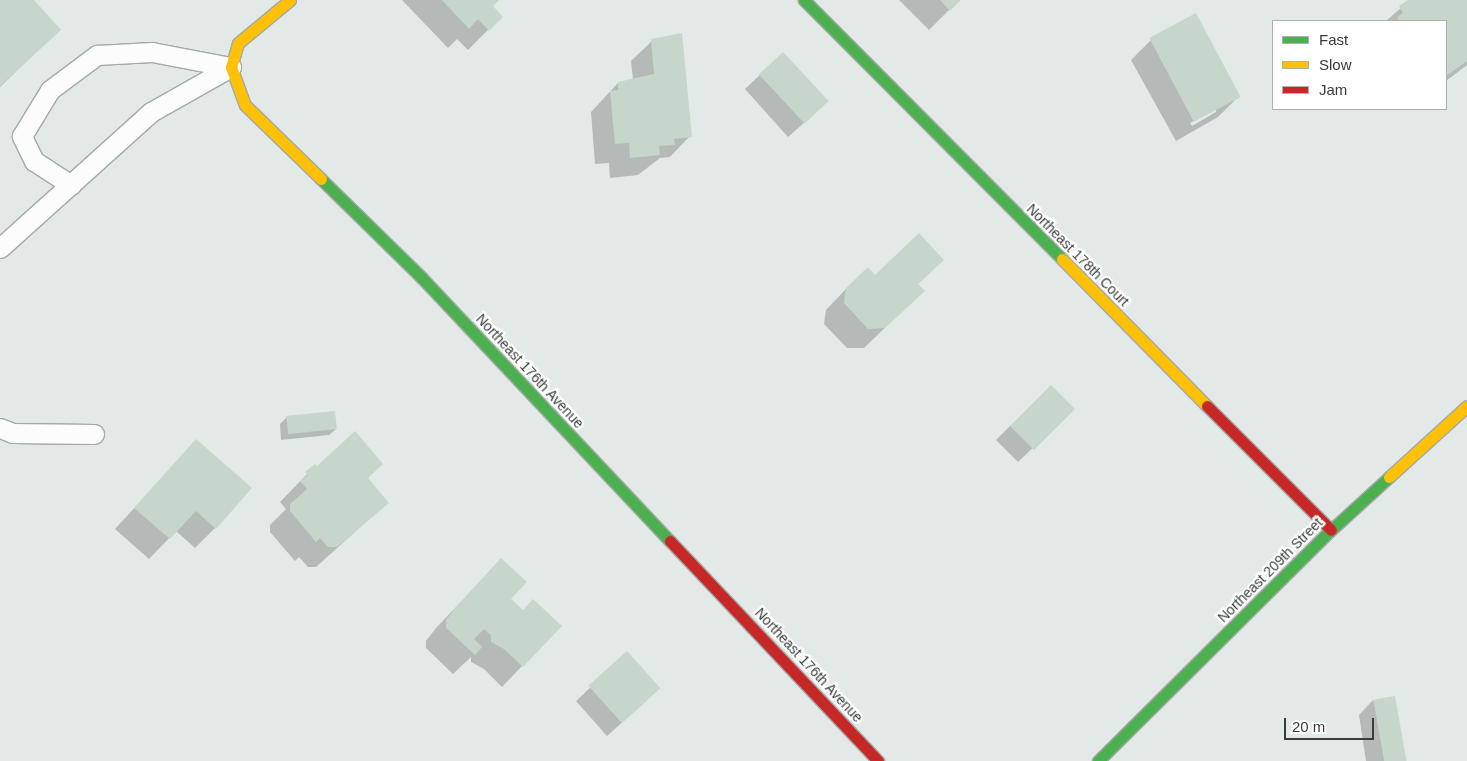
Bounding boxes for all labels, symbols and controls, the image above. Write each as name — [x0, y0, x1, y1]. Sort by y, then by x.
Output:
legend — [1272, 20, 1447, 110]
text: Fast — [1319, 31, 1348, 48]
text: Slow — [1319, 56, 1352, 73]
text: Jam — [1319, 81, 1347, 98]
street label: Northeast 178th Court — [1023, 200, 1133, 310]
street label: Northeast 176th Avenue — [472, 310, 588, 432]
street label: Northeast 209th Street — [1214, 514, 1326, 626]
street label: Northeast 176th Avenue — [751, 604, 867, 726]
scale bar — [1287, 708, 1377, 740]
text: 20 m — [1292, 718, 1325, 735]

